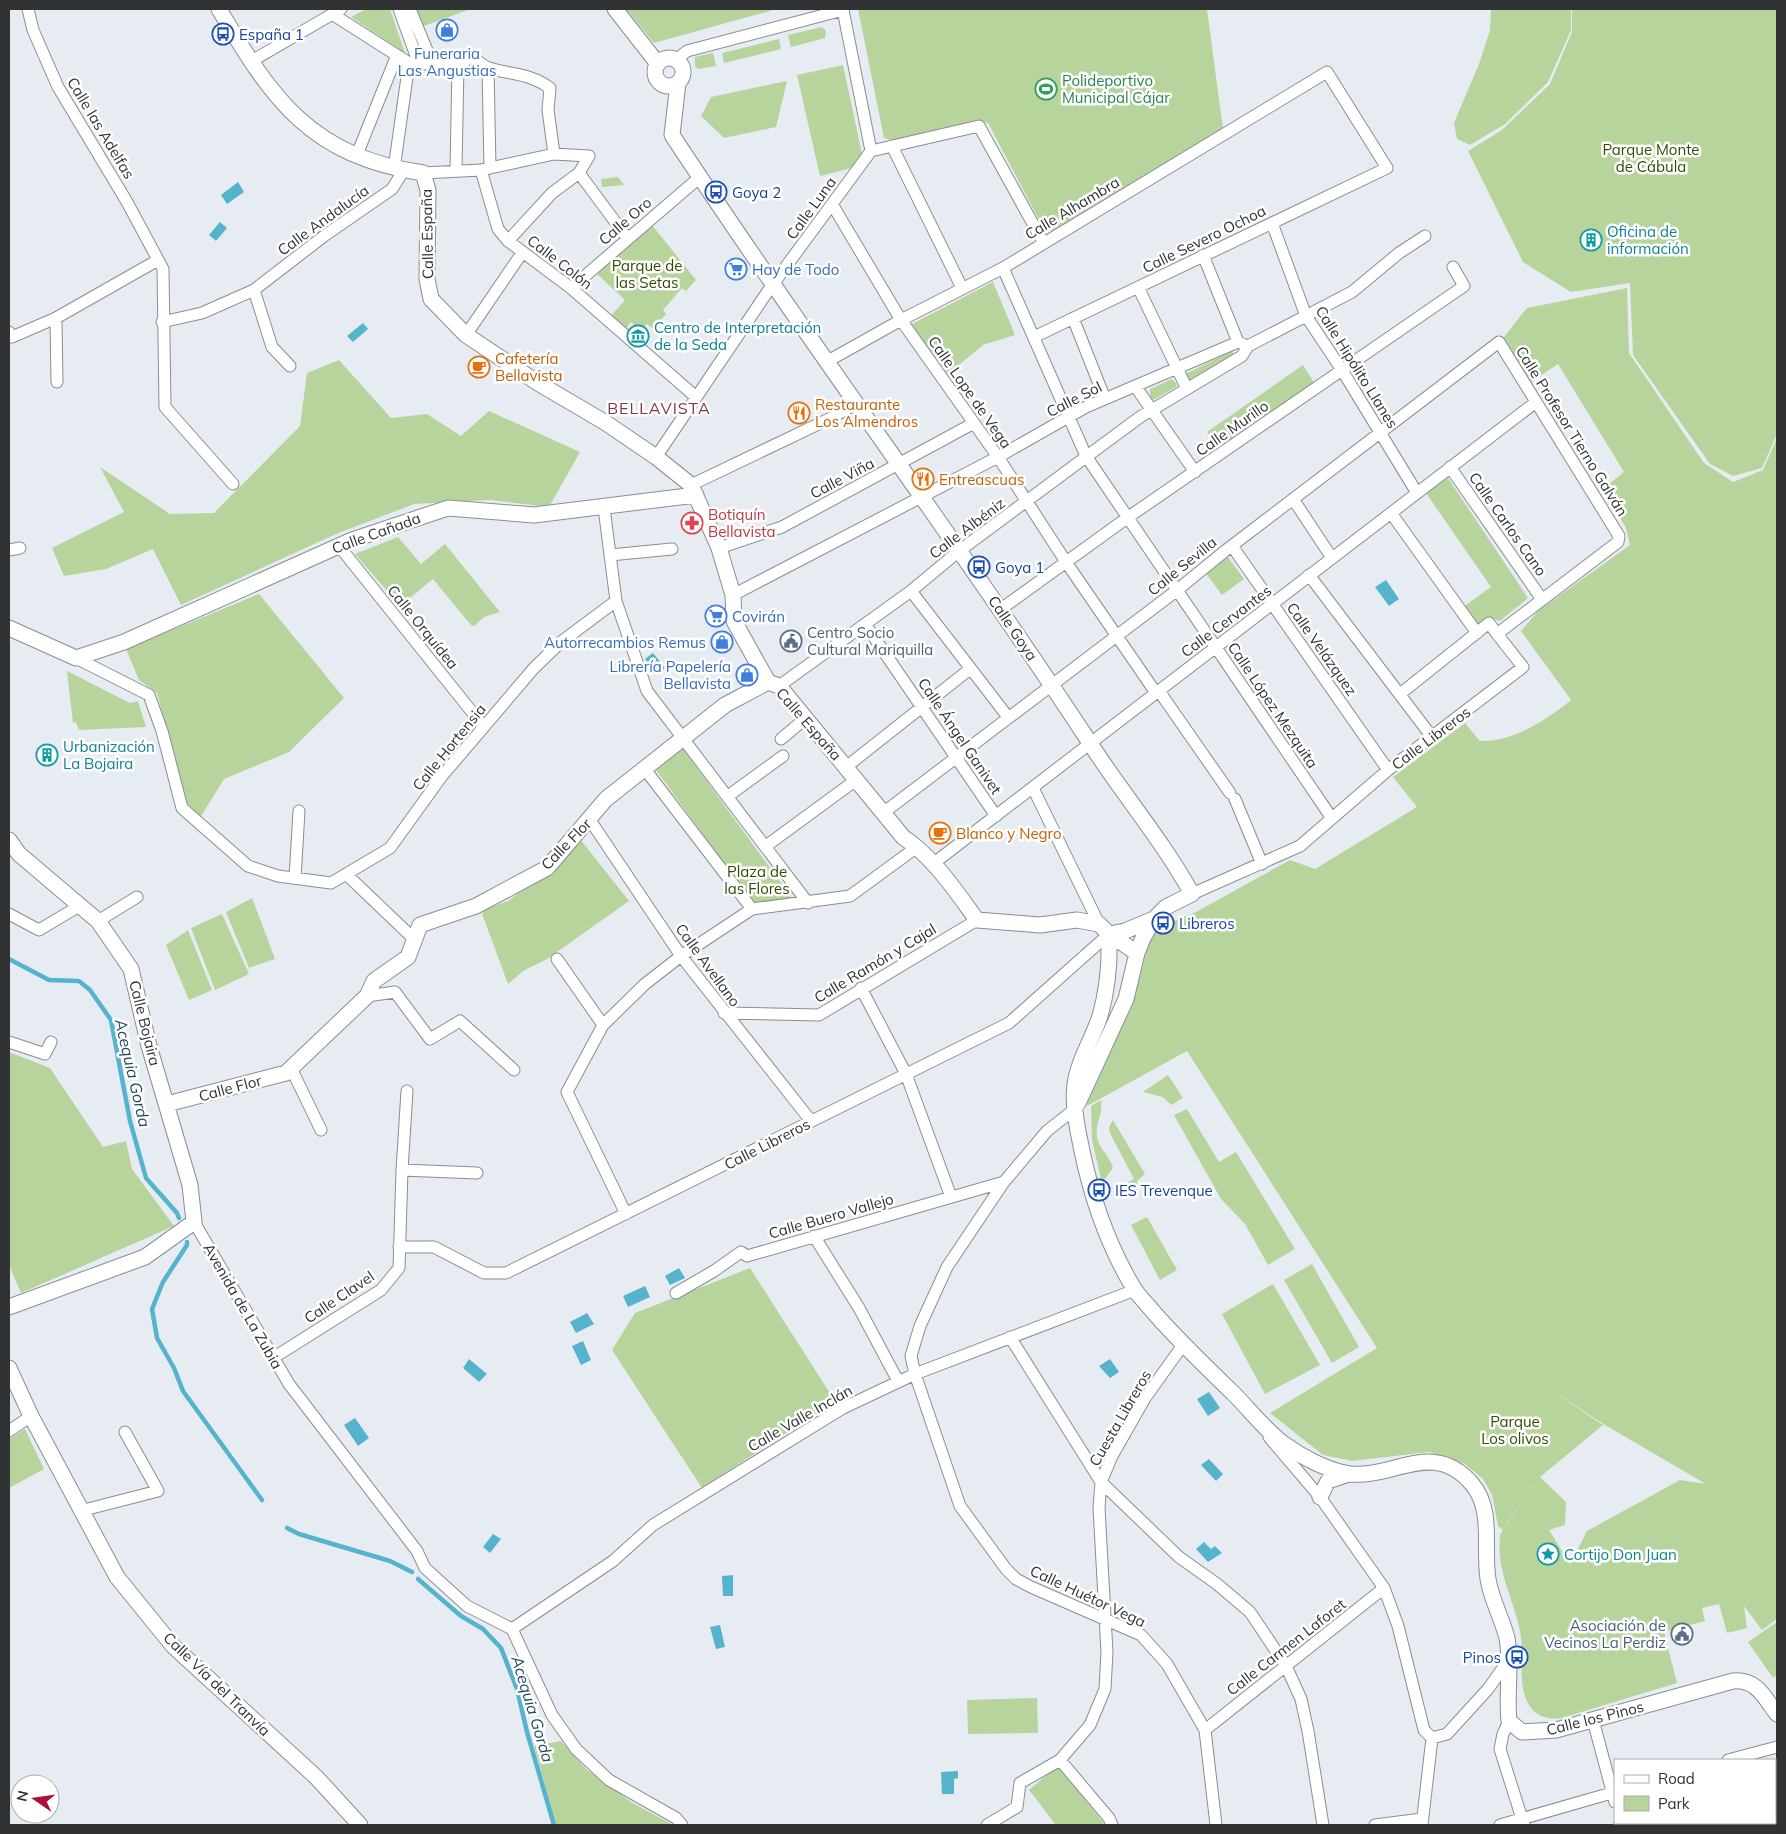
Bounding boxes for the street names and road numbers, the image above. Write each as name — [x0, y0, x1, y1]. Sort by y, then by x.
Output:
street label: Calle las Adelfas — [63, 74, 139, 182]
street label: Calle Alhambra — [1021, 172, 1123, 244]
street label: Calle Luna — [782, 173, 840, 243]
street label: Calle Andalucía — [274, 180, 372, 260]
street label: Calle España — [417, 189, 437, 279]
street label: Calle Oro — [595, 193, 655, 249]
street label: Calle Severo Ochoa — [1139, 201, 1269, 277]
street label: Calle Colón — [524, 231, 596, 293]
street label: Calle Hipólito Llanes — [1312, 302, 1402, 432]
street label: Calle Lope de Vega — [924, 332, 1016, 452]
street label: Calle Profesor Tierno Galván — [1512, 342, 1632, 520]
street label: Calle Sol — [1043, 377, 1105, 421]
street label: Calle Murillo — [1192, 396, 1272, 460]
street label: Calle Viña — [807, 453, 877, 503]
street label: Calle Carlos Cano — [1465, 468, 1551, 580]
street label: Calle Albéniz — [925, 493, 1009, 563]
street label: Calle Cañada — [329, 508, 423, 558]
street label: Calle Sevilla — [1144, 532, 1220, 600]
street label: Calle Orquídea — [383, 581, 463, 673]
street label: Calle Cervantes — [1177, 581, 1275, 661]
street label: Calle Goya — [984, 592, 1042, 664]
street label: Calle Velázquez — [1283, 599, 1361, 700]
street label: Calle López Mezquita — [1224, 638, 1322, 772]
street label: Calle Ángel Ganivet — [914, 674, 1006, 798]
street label: Calle España — [772, 684, 846, 764]
street label: Calle Hortensia — [408, 700, 490, 794]
street label: Calle Libreros — [1388, 702, 1474, 774]
street label: Calle Flor — [537, 814, 596, 874]
street label: Calle Ramón y Cajal — [811, 919, 939, 1007]
street label: Calle Avellano — [671, 920, 745, 1010]
street label: Calle Bojaira — [125, 978, 165, 1068]
street label: Calle Flor — [197, 1070, 264, 1105]
street label: Calle Libreros — [721, 1114, 813, 1174]
street label: Calle Buero Vallejo — [766, 1189, 896, 1243]
street label: Avenida de La Zubia — [199, 1240, 287, 1372]
street label: Calle Clavel — [300, 1267, 378, 1327]
street label: Cuesta Libreros — [1085, 1366, 1155, 1470]
street label: Calle Valle Inclán — [744, 1380, 856, 1456]
street label: Calle Huétor Vega — [1027, 1561, 1149, 1631]
street label: Calle Carmen Laforet — [1223, 1595, 1349, 1699]
street label: Calle Vía del Tranvía — [160, 1628, 274, 1740]
street label: Calle los Pinos — [1544, 1697, 1646, 1739]

